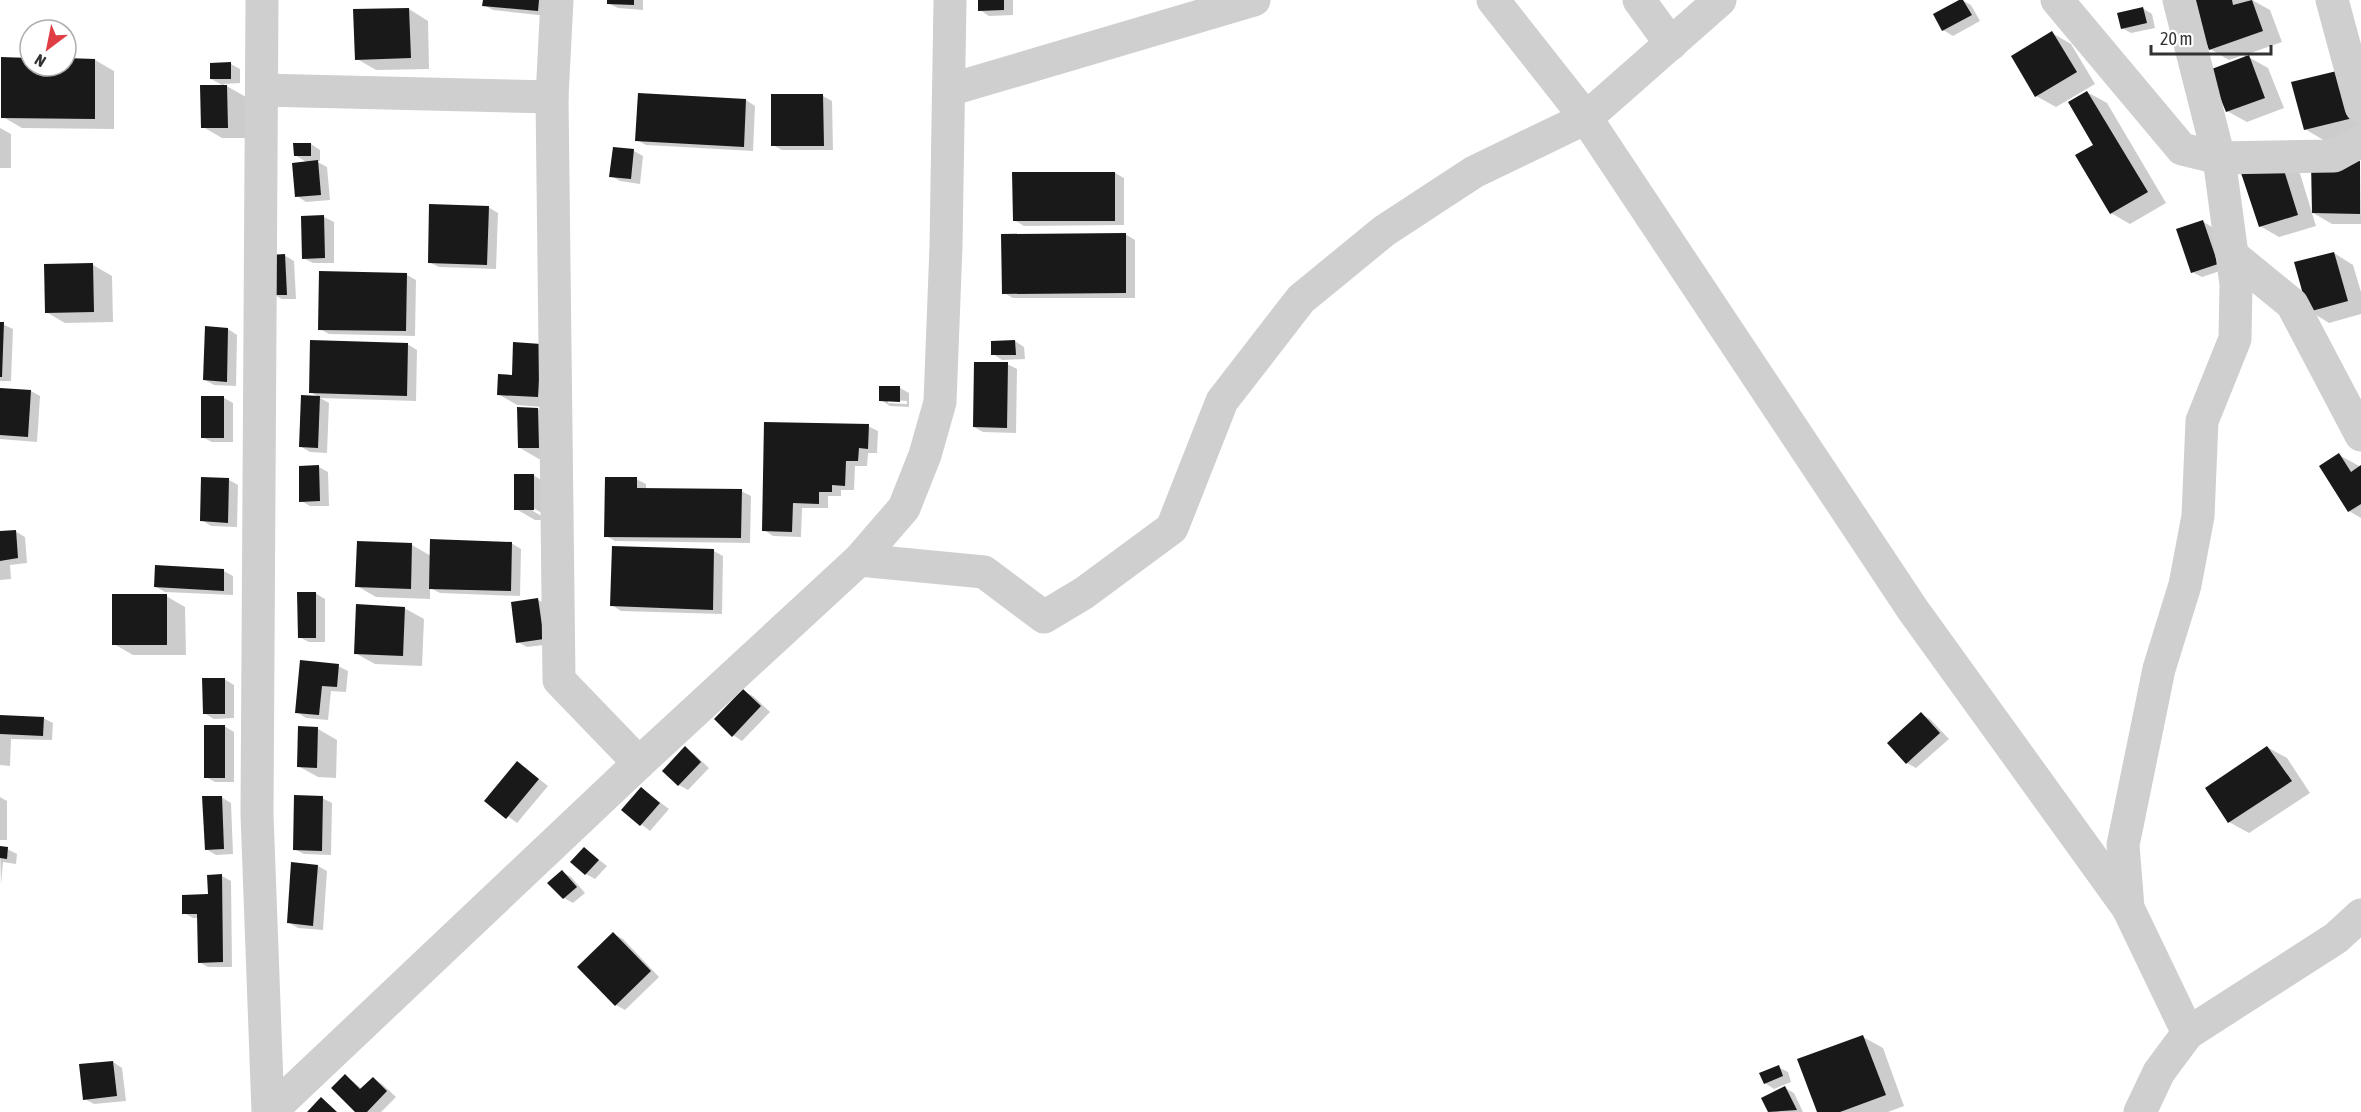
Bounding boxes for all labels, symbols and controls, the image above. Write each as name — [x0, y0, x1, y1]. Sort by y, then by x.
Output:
north arrow — [18, 18, 78, 78]
scale bar — [2151, 18, 2271, 56]
text: 20 m — [2160, 28, 2192, 49]
text: N — [31, 51, 49, 71]

